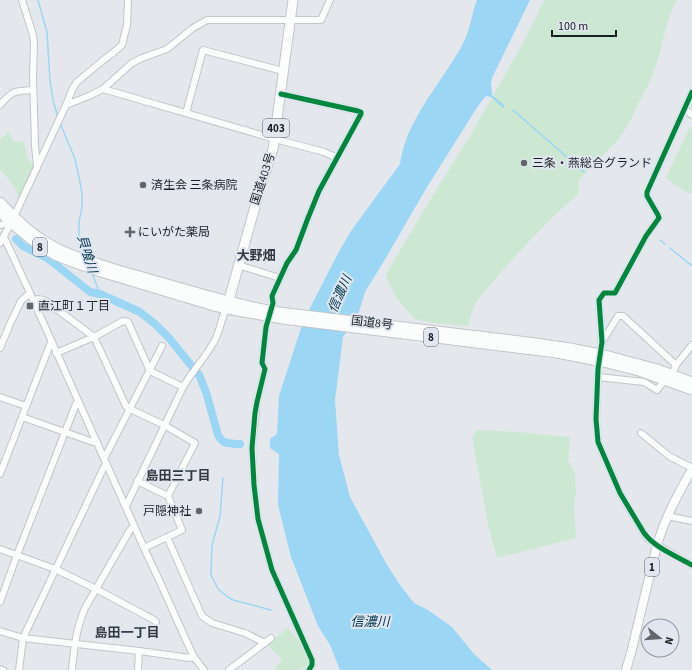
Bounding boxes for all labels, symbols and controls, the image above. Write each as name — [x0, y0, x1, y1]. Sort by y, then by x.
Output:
scale bar — [552, 12, 616, 38]
text: 100 m — [558, 18, 588, 35]
road number: 403 — [263, 119, 289, 137]
street label: 国道403号 — [247, 151, 279, 207]
place label: 三条・燕総合グランド — [532, 155, 652, 172]
marker: 三条・燕総合グランド — [519, 158, 529, 168]
place label: 済生会 三条病院 — [151, 177, 237, 194]
marker: 済生会 三条病院 — [138, 180, 148, 190]
place label: にいがた薬局 — [138, 224, 210, 241]
marker: にいがた薬局 — [125, 227, 135, 237]
water label: 貝喰川 — [73, 233, 102, 277]
road number: 8 — [33, 238, 47, 256]
district label: 大野畑 — [236, 247, 276, 265]
water label: 信濃川 — [324, 271, 357, 315]
place label: 直江町１丁目 — [38, 298, 110, 315]
marker: 直江町１丁目 — [25, 301, 35, 311]
street label: 国道8号 — [350, 312, 394, 334]
road number: 8 — [424, 328, 438, 346]
district label: 島田三丁目 — [145, 467, 211, 485]
place label: 戸隠神社 — [143, 503, 191, 520]
marker: 戸隠神社 — [194, 506, 204, 516]
road number: 1 — [645, 558, 659, 576]
water label: 信濃川 — [350, 613, 391, 631]
north arrow — [640, 618, 680, 658]
district label: 島田一丁目 — [94, 624, 160, 642]
text: N — [661, 635, 677, 646]

